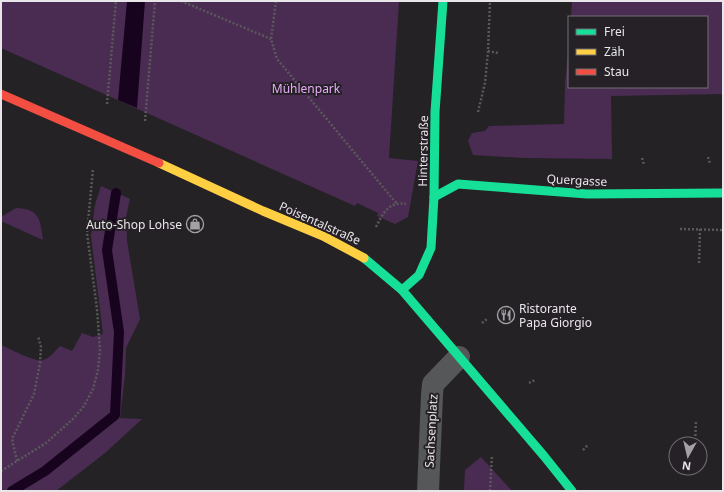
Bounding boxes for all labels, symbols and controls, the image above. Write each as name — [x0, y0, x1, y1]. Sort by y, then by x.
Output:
legend — [568, 16, 708, 88]
text: Frei — [604, 23, 625, 40]
text: Zäh — [604, 43, 625, 60]
text: Stau — [604, 63, 629, 80]
park label: Mühlenpark — [272, 80, 341, 97]
street label: Hinterstraße — [414, 115, 432, 187]
street label: Quergasse — [546, 170, 608, 190]
street label: Poisentalstraße — [277, 197, 364, 249]
shop icon: Auto-Shop Lohse — [185, 214, 205, 234]
place label: Auto-Shop Lohse — [86, 216, 182, 233]
place label: Ristorante Papa Giorgio — [519, 300, 592, 331]
restaurant icon: Ristorante Papa Giorgio — [496, 305, 516, 325]
street label: Sachsenplatz — [421, 393, 441, 468]
north arrow — [668, 436, 708, 476]
text: N — [681, 458, 692, 474]

